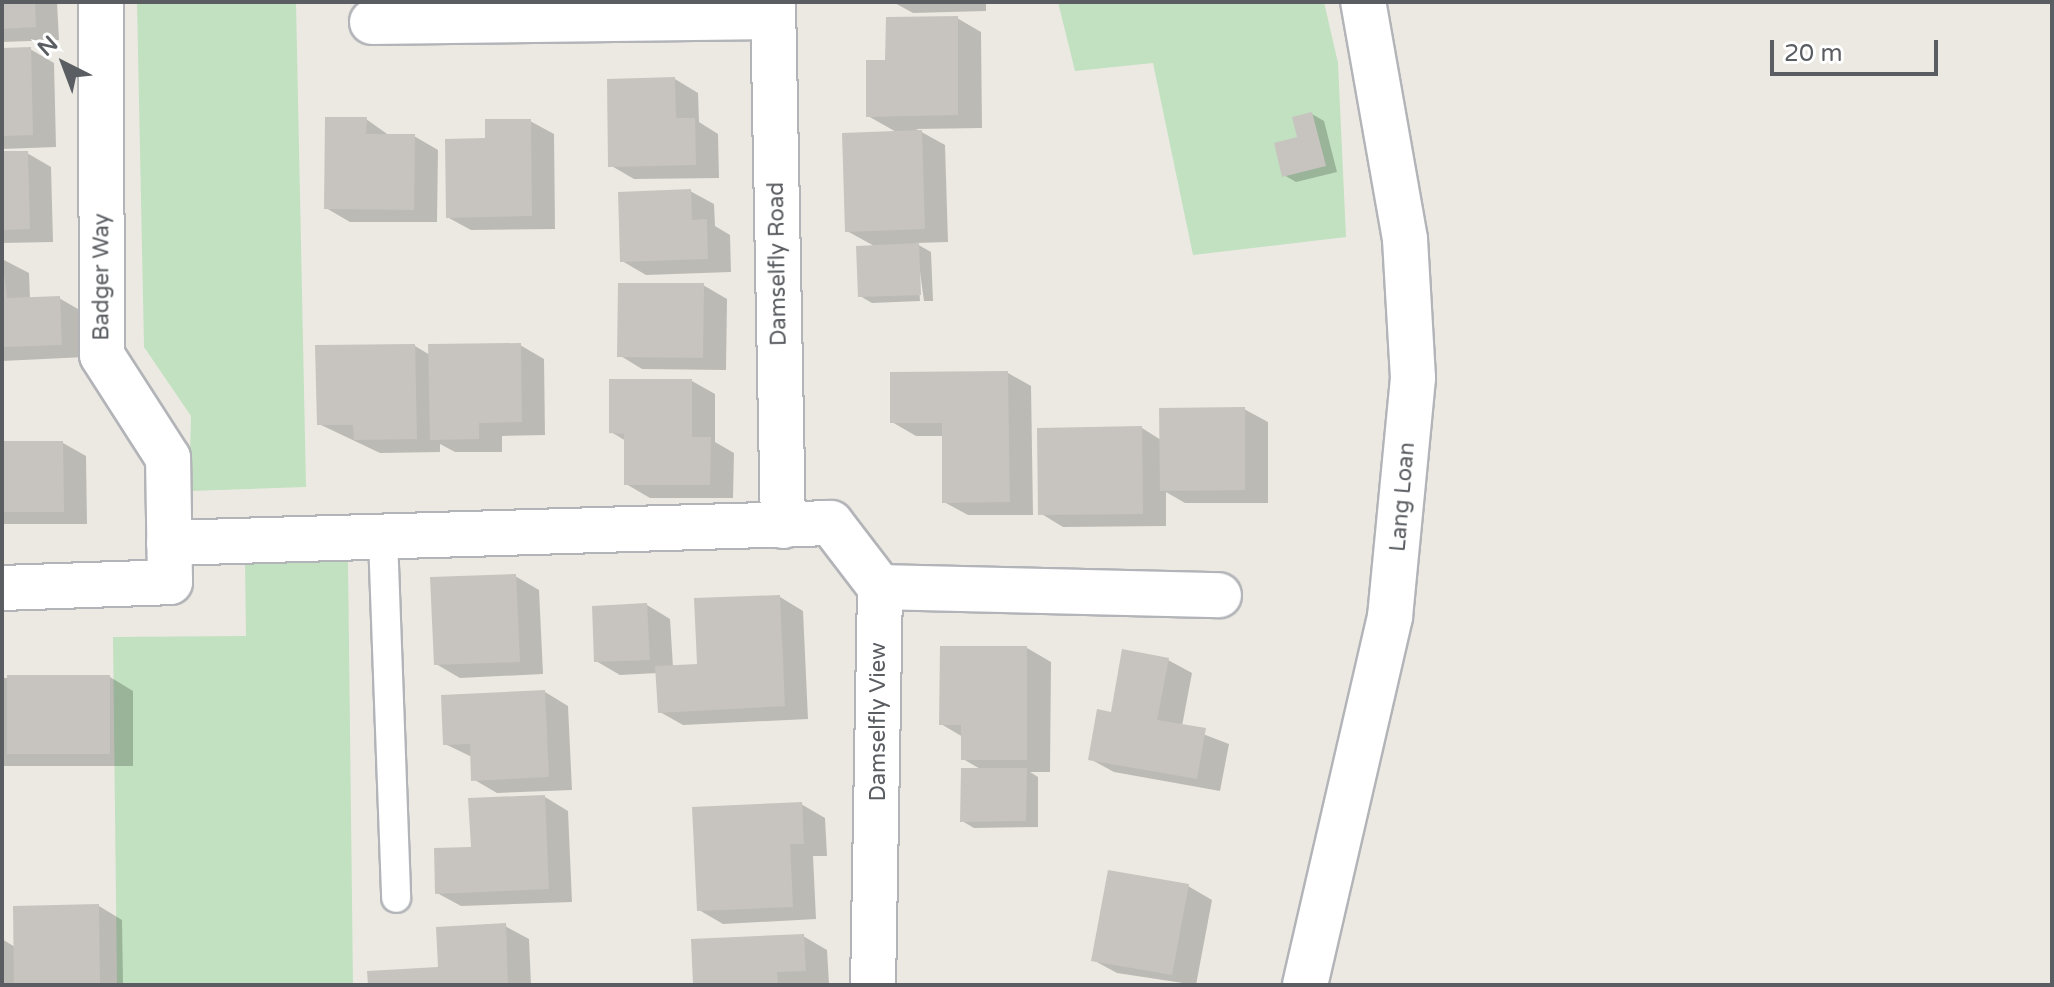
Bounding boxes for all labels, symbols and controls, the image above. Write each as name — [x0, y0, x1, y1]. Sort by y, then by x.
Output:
north arrow — [24, 24, 104, 104]
scale bar — [1774, 24, 1942, 74]
text: N — [33, 31, 63, 62]
text: 20 m — [1784, 39, 1842, 68]
street label: Damselfly Road — [763, 182, 793, 346]
street label: Badger Way — [89, 213, 115, 341]
street label: Lang Loan — [1385, 441, 1421, 553]
street label: Damselfly View — [866, 642, 892, 802]

